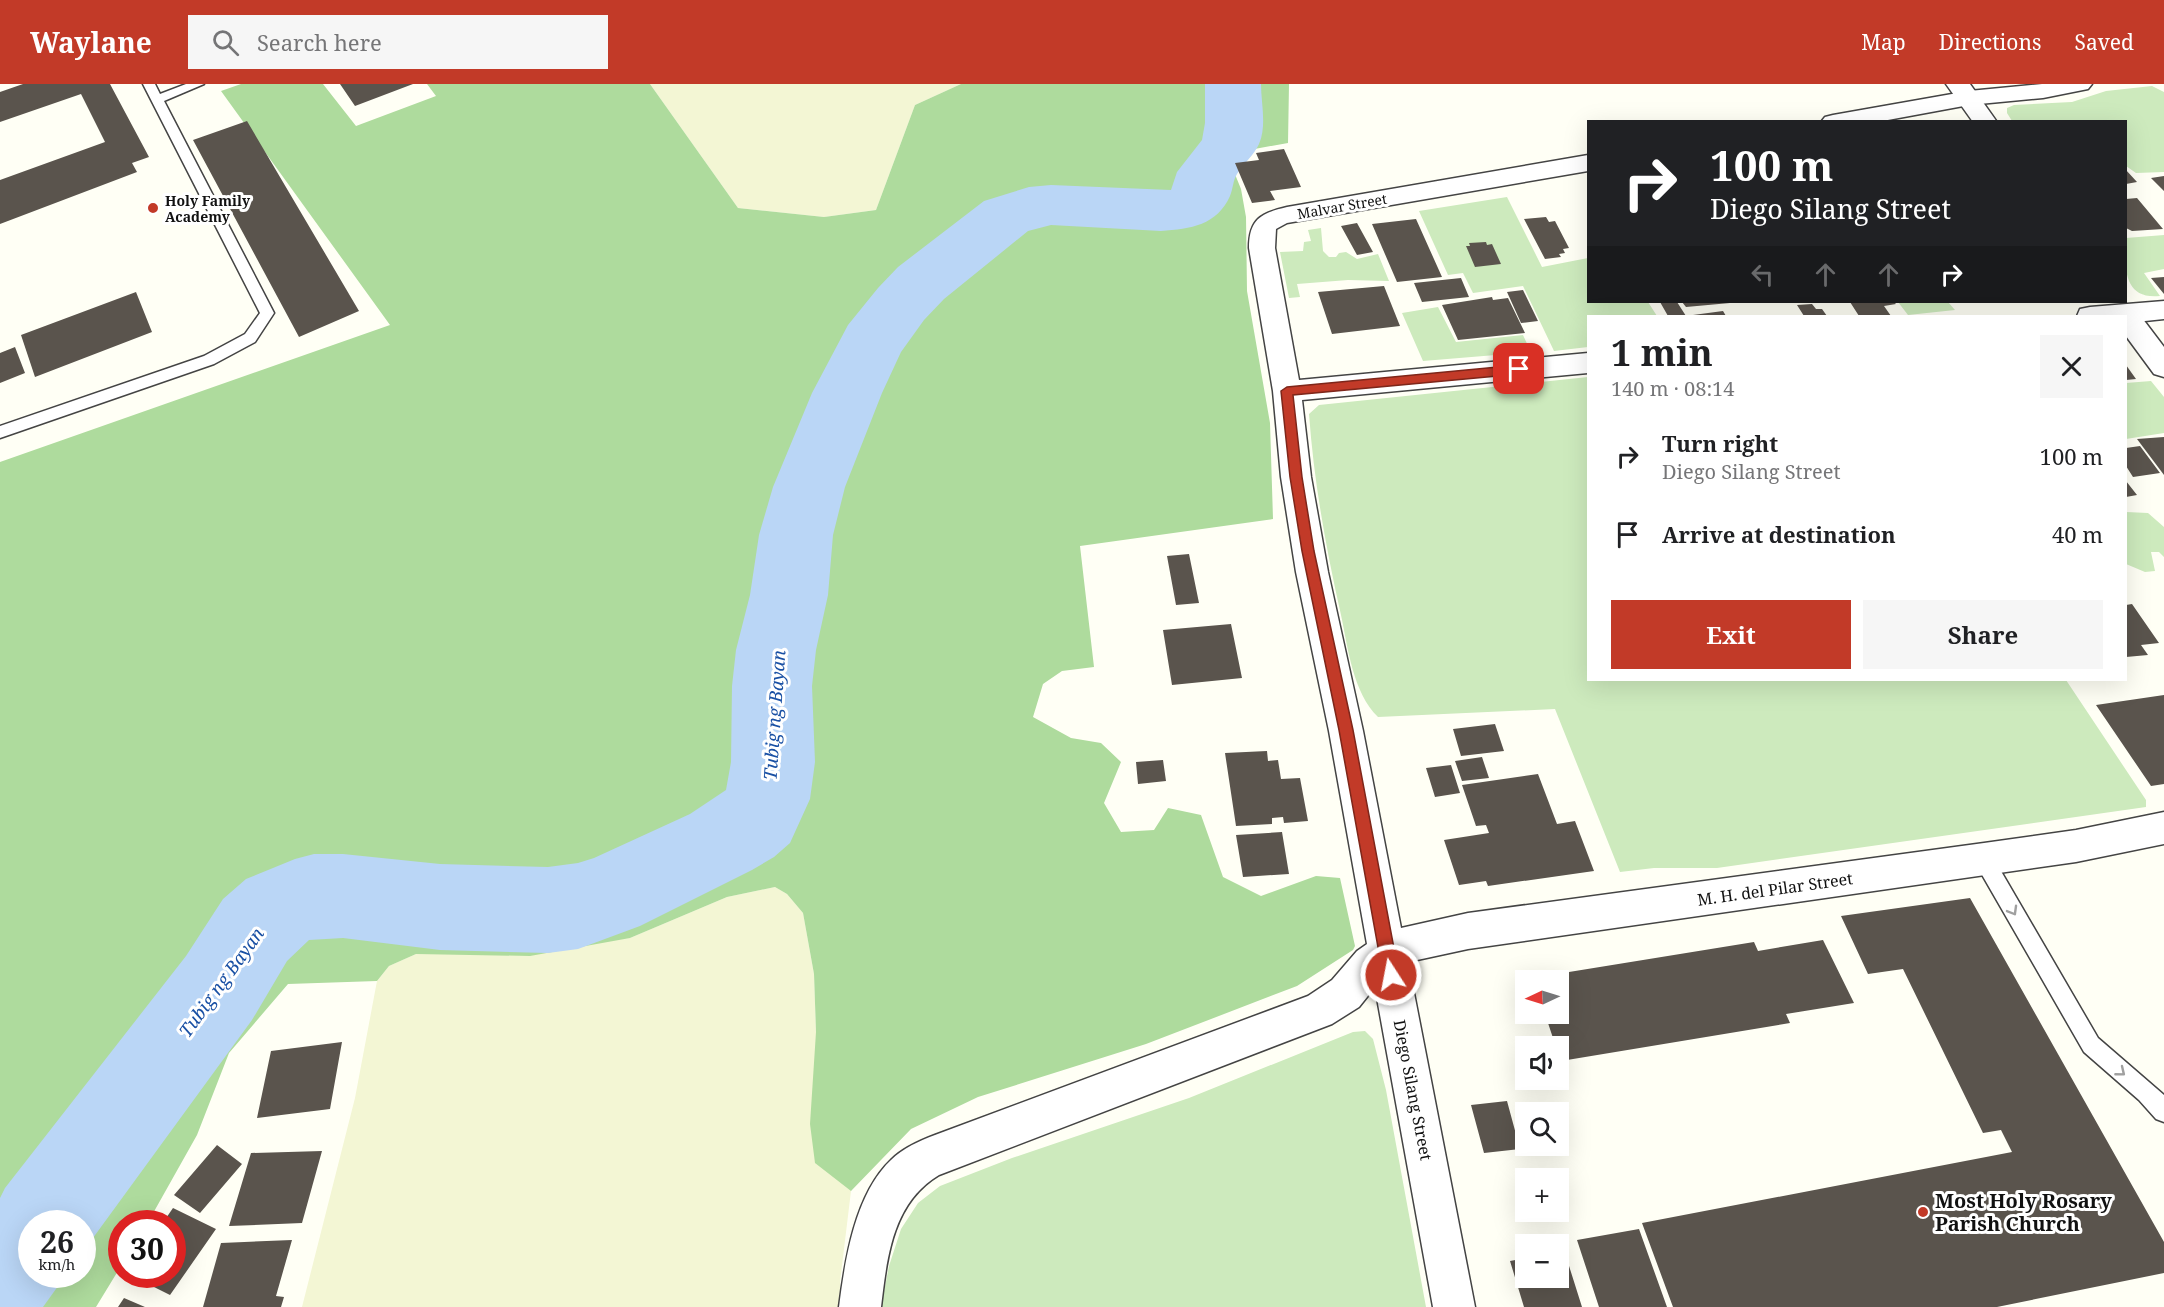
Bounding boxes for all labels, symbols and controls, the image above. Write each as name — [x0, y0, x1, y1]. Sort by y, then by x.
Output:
search box — [188, 15, 608, 69]
text: Waylane — [30, 23, 152, 61]
icon: search — [209, 26, 242, 59]
text: Search here — [257, 27, 382, 57]
text: Map — [1861, 28, 1906, 56]
text: Directions — [1939, 28, 2041, 56]
text: Saved — [2074, 28, 2134, 56]
text: 100 m — [1710, 136, 1834, 193]
icon: right — [1611, 144, 1689, 222]
street label: Malvar Street — [1296, 189, 1388, 223]
text: Diego Silang Street — [1710, 190, 1951, 227]
place label: Holy Family Academy — [165, 191, 251, 226]
marker: Holy Family Academy — [146, 201, 160, 215]
icon: left — [1746, 258, 1779, 291]
icon: ahead — [1809, 258, 1842, 291]
icon: ahead — [1872, 258, 1905, 291]
icon: right — [1935, 258, 1968, 291]
text: 1 min — [1611, 328, 1713, 377]
button: close — [2040, 335, 2103, 398]
pin — [1493, 343, 1544, 394]
icon: arrive — [1502, 352, 1535, 385]
text: 140 m · 08:14 — [1611, 375, 1734, 402]
text: Turn right — [1662, 428, 1778, 458]
icon: right — [1611, 440, 1644, 473]
text: 100 m — [2040, 441, 2103, 471]
text: Diego Silang Street — [1662, 458, 1841, 485]
icon: arrive — [1611, 518, 1644, 551]
text: Arrive at destination — [1662, 519, 1896, 549]
text: 40 m — [2052, 519, 2103, 549]
button: Exit — [1611, 600, 1851, 669]
button: Share — [1863, 600, 2103, 669]
water label: Tubig ng Bayan — [757, 649, 791, 781]
street label: M. H. del Pilar Street — [1696, 867, 1854, 911]
one-way arrow — [2006, 905, 2018, 915]
water label: Tubig ng Bayan — [173, 922, 269, 1042]
position arrow — [1359, 943, 1423, 1007]
north arrow — [1515, 970, 1569, 1024]
map controls — [1515, 970, 1569, 1288]
street label: Diego Silang Street — [1389, 1018, 1437, 1163]
button: sound — [1515, 1036, 1569, 1090]
one-way arrow — [2114, 1064, 2125, 1075]
button: search — [1515, 1102, 1569, 1156]
button: + — [1515, 1168, 1569, 1222]
place label: Most Holy Rosary Parish Church — [1935, 1187, 2112, 1237]
marker: Most Holy Rosary Parish Church — [1916, 1205, 1930, 1219]
speed limit sign: 30 — [108, 1210, 186, 1288]
text: 26 — [40, 1221, 74, 1262]
button: − — [1515, 1234, 1569, 1288]
text: km/h — [39, 1254, 75, 1274]

